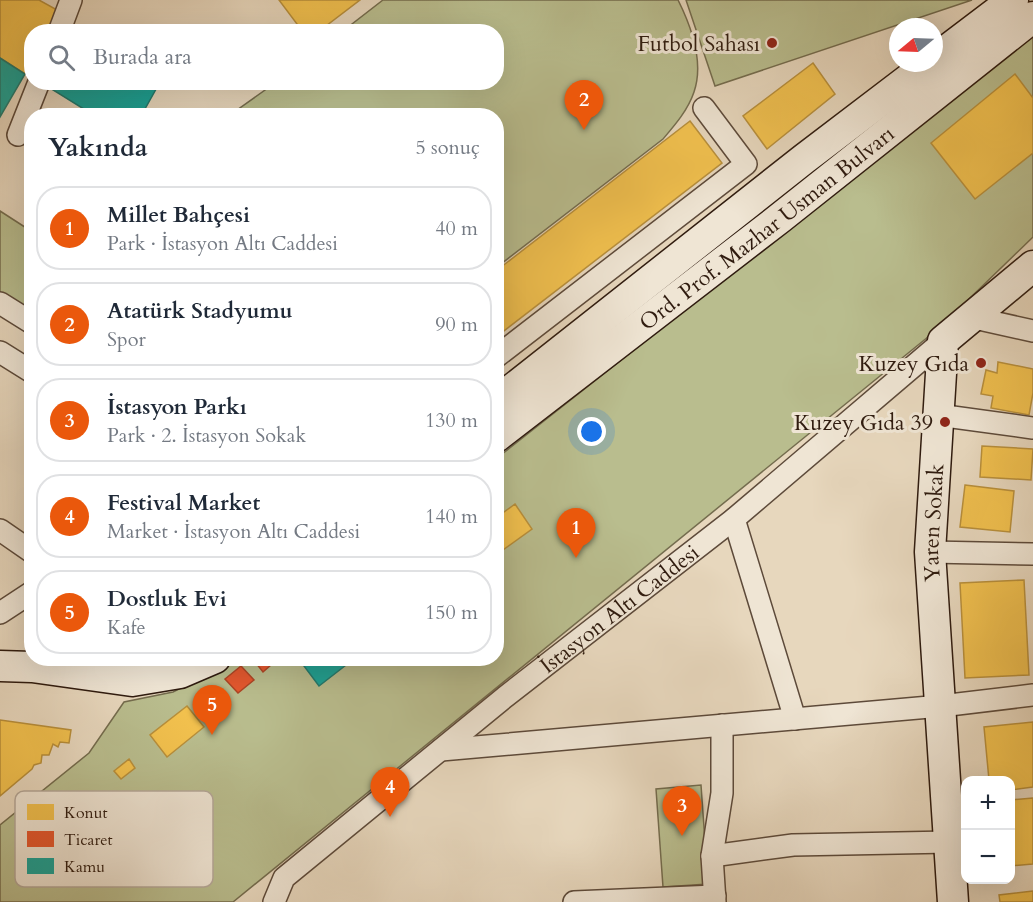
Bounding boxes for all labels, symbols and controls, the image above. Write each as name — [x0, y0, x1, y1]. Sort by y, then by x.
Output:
north arrow — [889, 18, 943, 72]
search box — [24, 24, 504, 90]
place label: Futbol Sahası — [638, 29, 760, 59]
marker: Futbol Sahası — [765, 36, 779, 50]
icon: search — [45, 41, 78, 74]
text: Burada ara — [93, 42, 192, 72]
pin: 2 — [564, 80, 604, 130]
street label: Ord. Prof. Mazhar Usman Bulvarı — [633, 119, 901, 337]
text: Yakında — [48, 130, 148, 165]
text: 5 sonuç — [415, 134, 480, 161]
text: Millet Bahçesi — [107, 200, 250, 230]
text: 1 — [64, 215, 75, 242]
text: 40 m — [435, 215, 478, 242]
text: Park · İstasyon Altı Caddesi — [107, 230, 338, 257]
text: Atatürk Stadyumu — [107, 296, 293, 326]
text: 2 — [64, 311, 75, 338]
text: 90 m — [435, 311, 478, 338]
text: Spor — [107, 326, 146, 353]
place label: Kuzey Gıda — [858, 349, 969, 379]
marker: Kuzey Gıda — [974, 356, 988, 370]
text: İstasyon Parkı — [107, 392, 247, 422]
text: 3 — [64, 407, 75, 434]
text: 130 m — [425, 407, 478, 434]
place label: Kuzey Gıda 39 — [794, 408, 933, 438]
marker: Kuzey Gıda 39 — [938, 415, 952, 429]
your location — [577, 417, 606, 446]
text: Park · 2. İstasyon Sokak — [107, 422, 306, 449]
street label: Yaren Sokak — [916, 463, 951, 583]
text: Festival Market — [107, 488, 260, 518]
text: 4 — [64, 503, 75, 530]
text: 140 m — [425, 503, 478, 530]
pin: 1 — [556, 508, 596, 558]
text: Market · İstasyon Altı Caddesi — [107, 518, 360, 545]
street label: İstasyon Altı Caddesi — [534, 538, 705, 681]
text: Dostluk Evi — [107, 584, 227, 614]
text: 5 — [64, 599, 75, 626]
text: 150 m — [425, 599, 478, 626]
text: Kafe — [107, 614, 146, 641]
pin: 5 — [192, 686, 232, 735]
pin: 4 — [370, 768, 410, 817]
map controls — [961, 776, 1015, 884]
button: + — [961, 776, 1015, 830]
pin: 3 — [662, 786, 702, 836]
legend — [15, 791, 213, 887]
text: Konut — [64, 802, 107, 824]
text: Ticaret — [64, 829, 113, 851]
button: − — [961, 830, 1015, 884]
text: Kamu — [64, 856, 105, 878]

